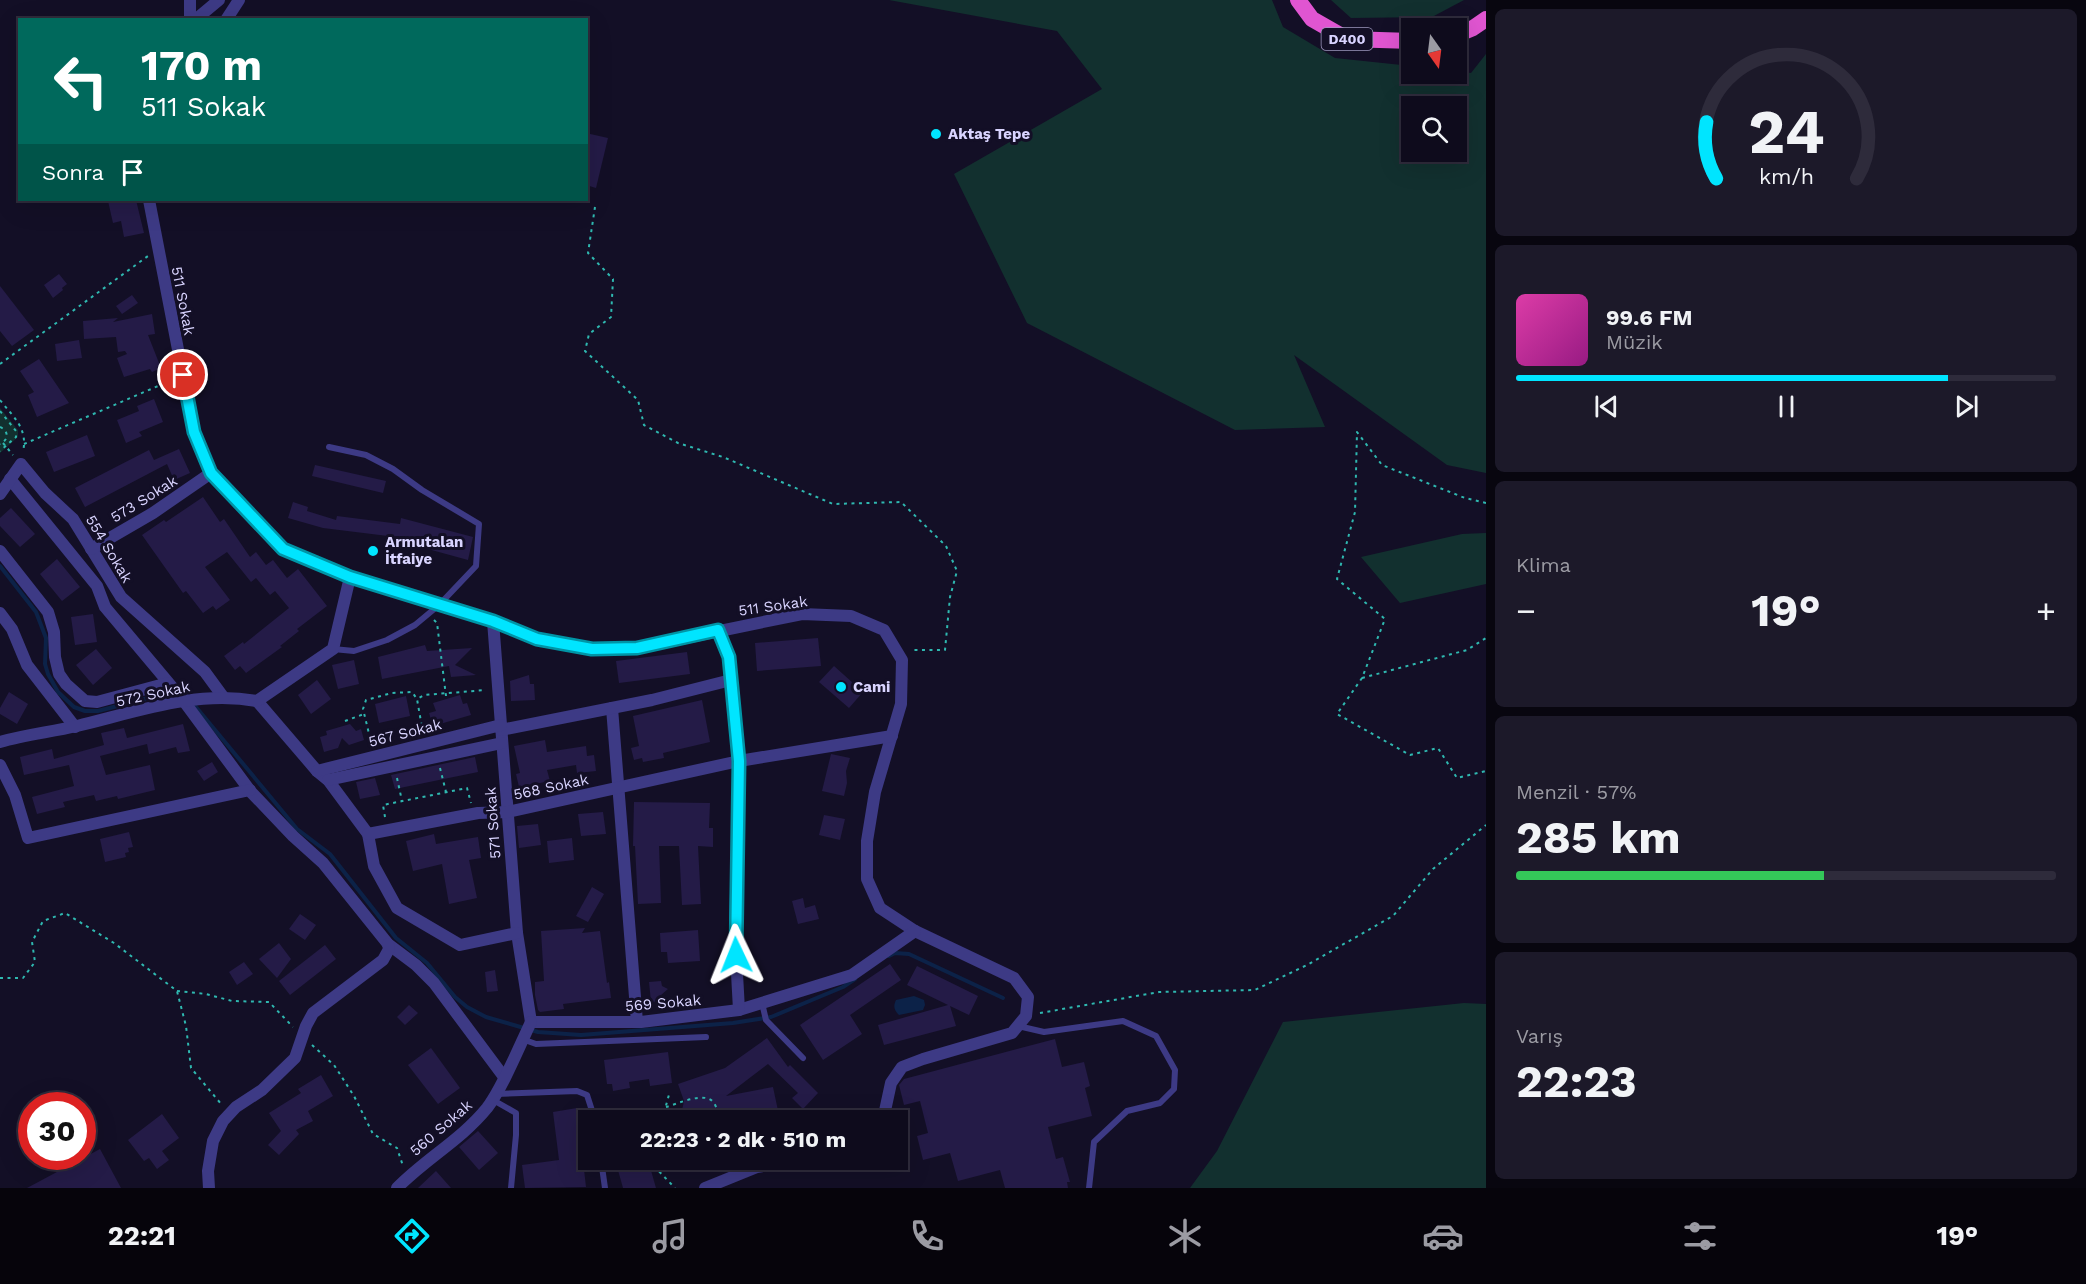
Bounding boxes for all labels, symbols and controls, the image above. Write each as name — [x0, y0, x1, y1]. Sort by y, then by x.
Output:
north arrow — [1401, 18, 1467, 84]
map controls — [1401, 18, 1467, 162]
road number: D400 — [1322, 28, 1372, 50]
text: 170 m — [141, 41, 262, 90]
icon: left — [42, 42, 120, 120]
text: 511 Sokak — [141, 91, 266, 123]
button: search — [1401, 96, 1467, 162]
text: 24 — [1748, 96, 1824, 169]
place label: Aktaş Tepe — [948, 125, 1030, 143]
marker: Aktaş Tepe — [929, 127, 943, 141]
icon: arrive — [116, 156, 149, 189]
text: Sonra — [42, 160, 104, 185]
text: km/h — [1758, 165, 1814, 190]
street label: 511 Sokak — [168, 265, 199, 337]
text: 99.6 FM — [1606, 305, 1693, 330]
text: Müzik — [1606, 330, 1663, 354]
pin — [157, 349, 208, 400]
icon: arrive — [166, 358, 199, 391]
icon: previous — [1590, 390, 1623, 423]
icon: pause — [1770, 390, 1803, 423]
icon: next — [1950, 390, 1983, 423]
street label: 573 Sokak — [107, 471, 181, 527]
street label: 554 Sokak — [82, 512, 136, 587]
place label: Armutalan İtfaiye — [385, 533, 463, 568]
marker: Armutalan İtfaiye — [366, 544, 380, 558]
text: Klima — [1516, 553, 1571, 577]
text: 19° — [1751, 584, 1821, 637]
text: − — [1516, 591, 1536, 630]
text: + — [2036, 591, 2056, 630]
street label: 511 Sokak — [737, 592, 809, 620]
street label: 572 Sokak — [114, 677, 192, 711]
place label: Cami — [853, 678, 890, 696]
marker: Cami — [834, 680, 848, 694]
street label: 567 Sokak — [367, 715, 444, 751]
street label: 568 Sokak — [512, 770, 591, 804]
text: Menzil · 57% — [1516, 780, 1636, 804]
street label: 571 Sokak — [481, 786, 504, 860]
text: 285 km — [1516, 811, 1680, 864]
position arrow — [704, 923, 768, 987]
street label: 569 Sokak — [624, 991, 702, 1015]
text: Varış — [1516, 1024, 1563, 1048]
text: 22:23 — [1516, 1055, 1637, 1108]
speed limit sign: 30 — [18, 1092, 96, 1170]
street label: 560 Sokak — [406, 1096, 476, 1160]
text: 22:23 · 2 dk · 510 m — [640, 1127, 846, 1152]
icon: directions — [391, 1215, 433, 1257]
icon: music — [649, 1215, 691, 1257]
icon: phone — [906, 1215, 948, 1257]
icon: climate — [1164, 1215, 1206, 1257]
icon: car — [1422, 1215, 1464, 1257]
icon: filters — [1679, 1215, 1721, 1257]
text: 22:21 — [108, 1220, 176, 1252]
text: 19° — [1937, 1220, 1978, 1252]

